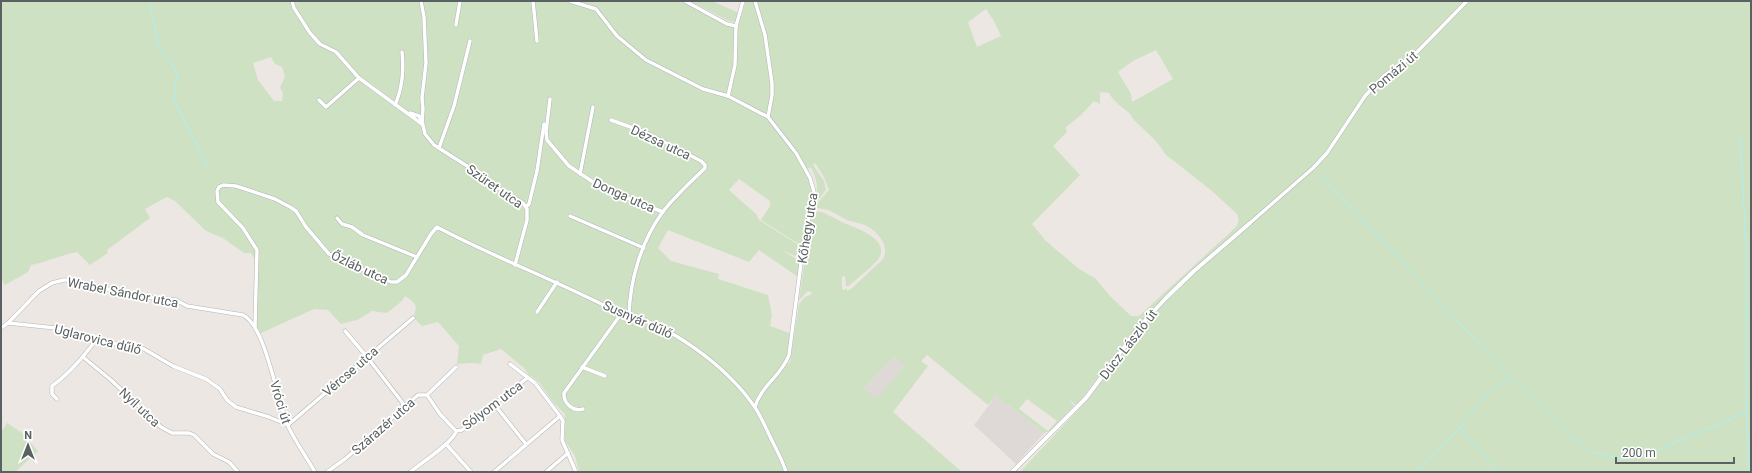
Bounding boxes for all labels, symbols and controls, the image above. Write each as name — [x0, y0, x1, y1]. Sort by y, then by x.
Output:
street label: Pomázi út — [1366, 48, 1420, 97]
street label: Dézsa utca — [629, 122, 693, 163]
street label: Szüret utca — [464, 162, 526, 211]
street label: Donga utca — [591, 175, 657, 216]
street label: Kőhegy utca — [794, 192, 820, 265]
street label: Őzláb utca — [329, 248, 391, 287]
street label: Wrabel Sándor utca — [66, 274, 180, 311]
street label: Susnyár dűlő — [601, 297, 675, 341]
street label: Dúcz László út — [1096, 306, 1160, 382]
street label: Uglarovica dűlő — [53, 321, 143, 358]
street label: Vércse utca — [320, 343, 381, 399]
street label: Sólyom utca — [459, 378, 525, 433]
street label: Vróci út — [267, 379, 294, 426]
street label: Nyíl utca — [116, 385, 163, 430]
street label: Szárazér utca — [349, 395, 418, 458]
north arrow — [8, 425, 48, 465]
text: N — [24, 429, 32, 442]
scale bar — [1616, 439, 1734, 465]
text: 200 m — [1622, 446, 1656, 460]

